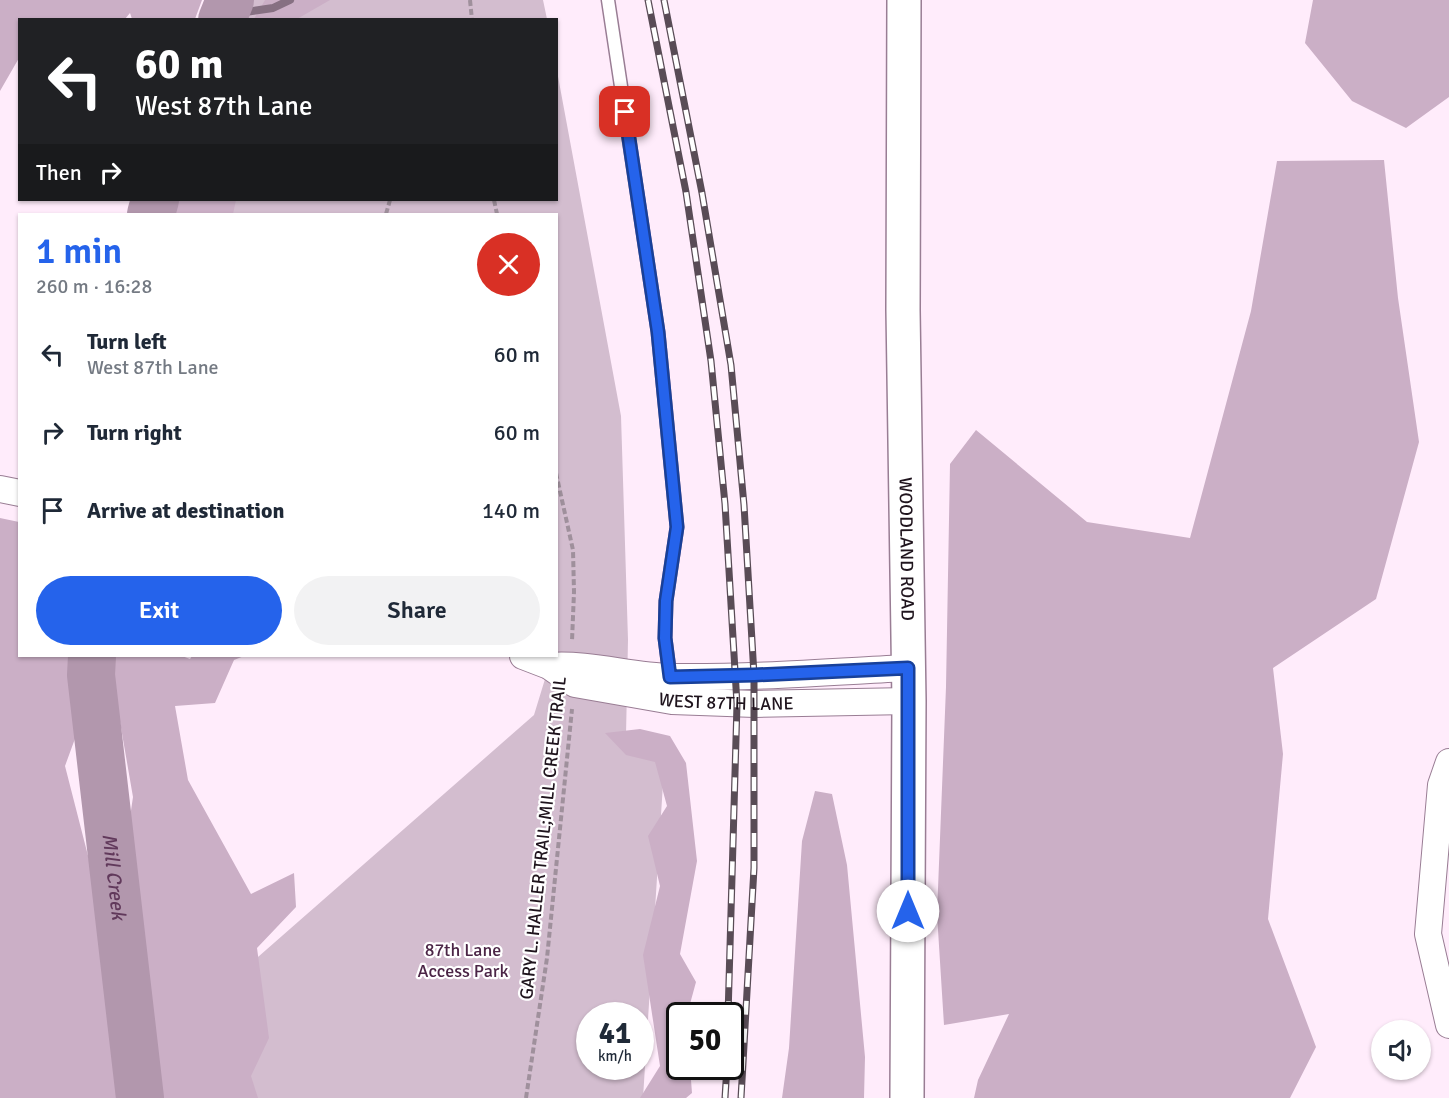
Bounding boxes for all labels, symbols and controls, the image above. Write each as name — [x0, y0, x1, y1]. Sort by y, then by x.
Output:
text: 60 m — [135, 39, 224, 90]
icon: left — [36, 42, 114, 120]
pin — [599, 86, 650, 137]
text: West 87th Lane — [135, 90, 313, 123]
icon: arrive — [608, 95, 641, 128]
icon: right — [94, 156, 127, 189]
text: Then — [36, 159, 82, 186]
text: 1 min — [36, 229, 122, 274]
button: close — [477, 233, 540, 296]
text: 260 m · 16:28 — [36, 274, 152, 299]
text: Turn left — [87, 328, 167, 355]
icon: left — [36, 338, 69, 371]
text: 60 m — [494, 341, 540, 368]
text: West 87th Lane — [87, 355, 219, 380]
icon: right — [36, 416, 69, 449]
text: Turn right — [87, 419, 182, 446]
text: 60 m — [494, 419, 540, 446]
street label: WOODLAND ROAD — [895, 477, 919, 621]
icon: arrive — [36, 494, 69, 527]
text: Arrive at destination — [87, 497, 284, 524]
text: 140 m — [482, 497, 540, 524]
button: Exit — [36, 576, 282, 645]
button: Share — [294, 576, 540, 645]
street label: GARY L. HALLER TRAIL;MILL CREEK TRAIL — [515, 675, 571, 1001]
street label: WEST 87TH LANE — [657, 688, 794, 715]
water label: Mill Creek — [96, 832, 131, 923]
position arrow — [876, 879, 940, 943]
park label: 87th Lane Access Park — [418, 939, 508, 982]
speed limit sign: 50 — [666, 1002, 744, 1080]
text: 41 — [599, 1015, 631, 1052]
map controls — [1371, 1020, 1431, 1080]
button: sound — [1371, 1020, 1431, 1080]
text: km/h — [598, 1047, 632, 1065]

